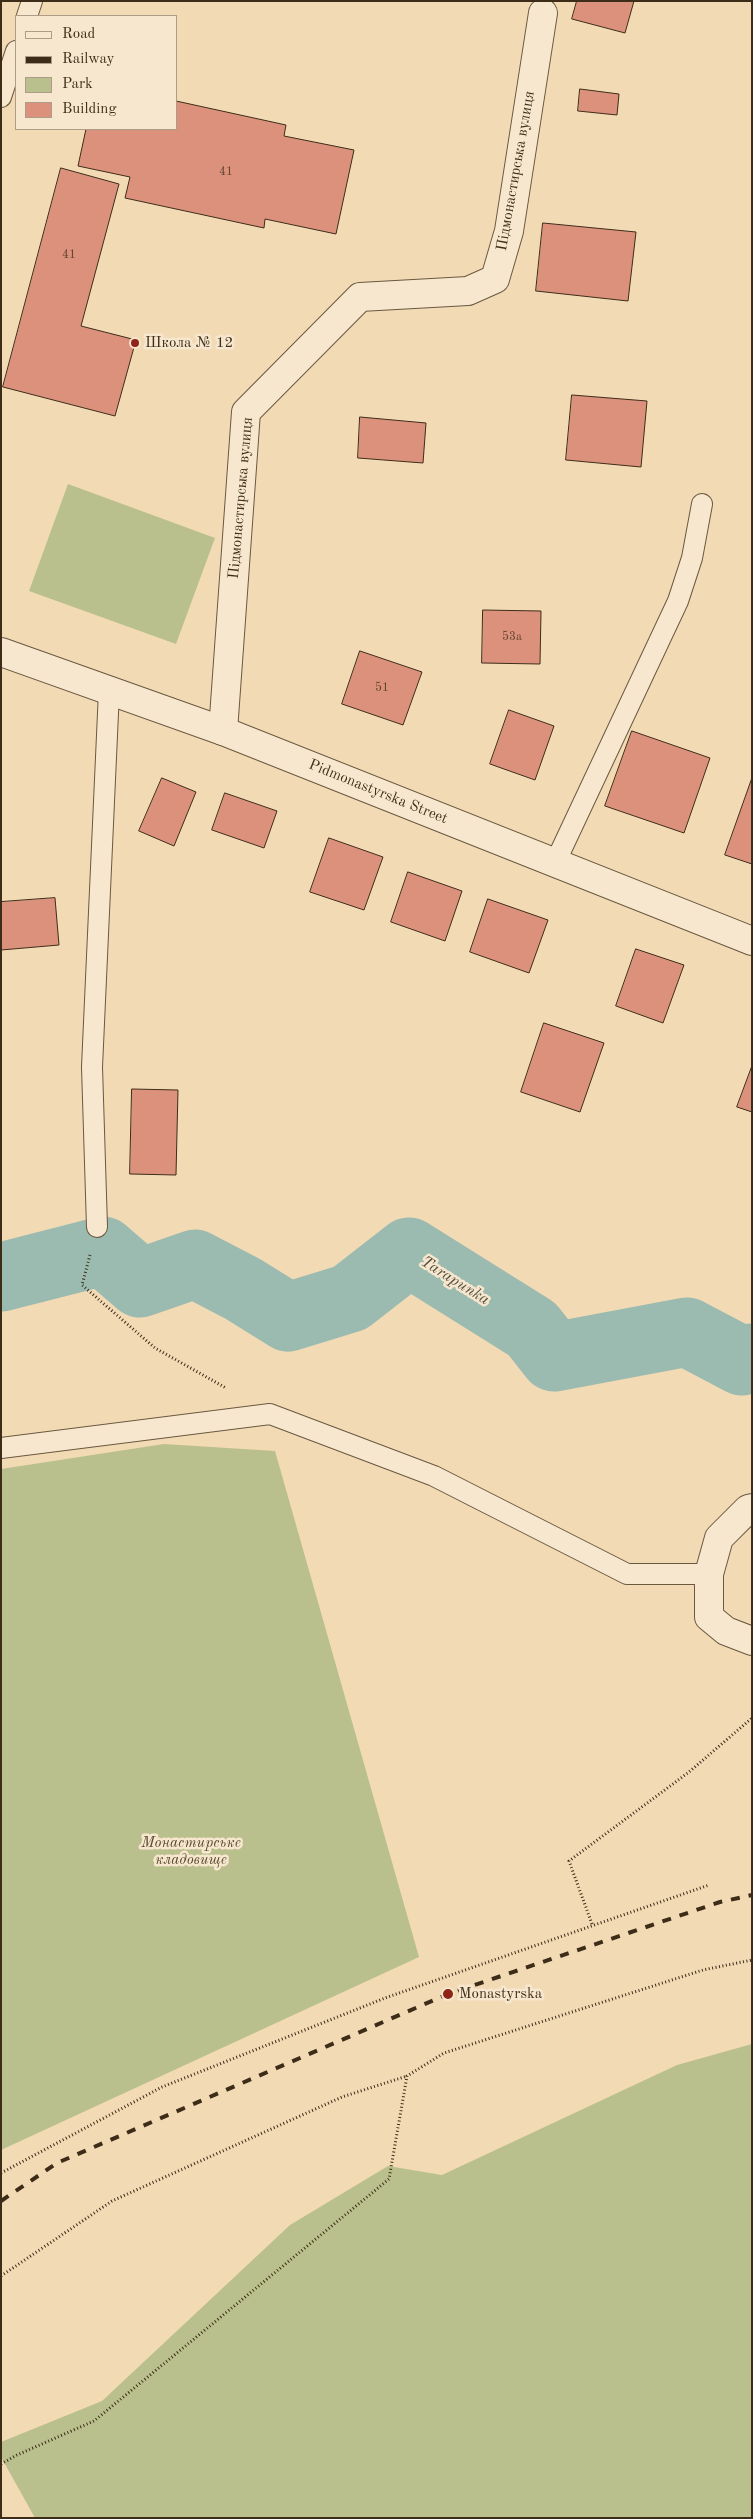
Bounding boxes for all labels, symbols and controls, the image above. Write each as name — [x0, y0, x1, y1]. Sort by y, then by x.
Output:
legend — [15, 15, 178, 130]
text: Road — [62, 27, 95, 42]
text: Railway — [62, 52, 115, 67]
text: Park — [62, 77, 93, 92]
street label: Підмонастирська вулиця — [493, 90, 539, 252]
text: Building — [62, 102, 117, 117]
house number: 41 — [219, 165, 233, 179]
house number: 41 — [62, 248, 76, 262]
place label: Школа № 12 — [145, 334, 233, 352]
marker: Школа № 12 — [129, 337, 141, 349]
street label: Підмонастирська вулиця — [225, 416, 257, 580]
house number: 53а — [502, 630, 522, 644]
house number: 51 — [375, 681, 389, 695]
street label: Pidmonastyrska Street — [306, 756, 450, 828]
water label: Tarapunka — [417, 1252, 493, 1310]
park label: Монастирське кладовище — [141, 1834, 241, 1869]
place label: Monastyrska — [459, 1985, 542, 2003]
marker: Monastyrska — [441, 1987, 455, 2001]

